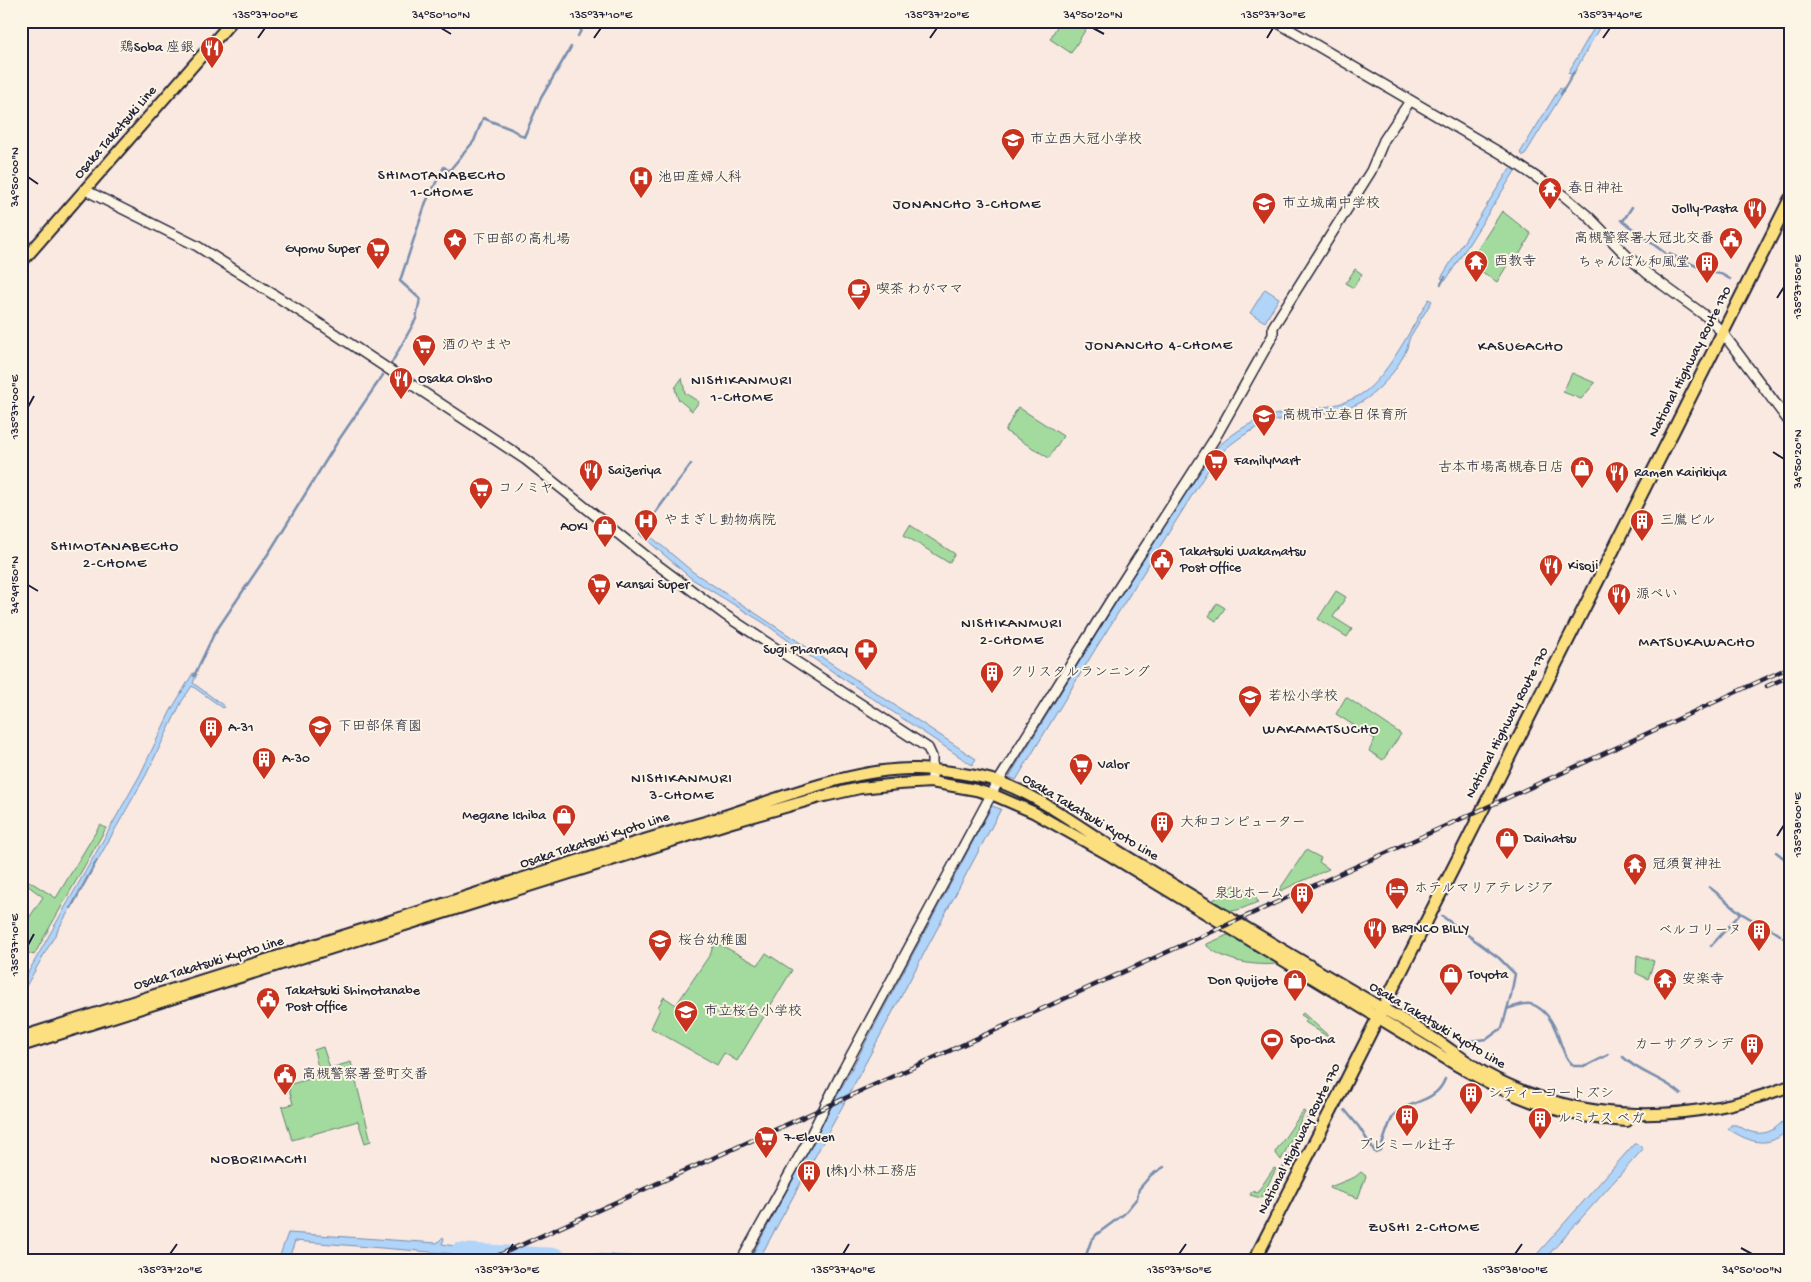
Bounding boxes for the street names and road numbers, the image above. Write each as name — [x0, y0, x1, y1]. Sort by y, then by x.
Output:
street label: Osaka Takatsuki Line — [71, 82, 162, 183]
street label: National Highway Route 170 — [1645, 284, 1737, 440]
street label: National Highway Route 170 — [1462, 645, 1554, 801]
street label: Osaka Takatsuki Kyoto Line — [1019, 771, 1162, 866]
street label: Osaka Takatsuki Kyoto Line — [518, 809, 673, 873]
street label: Osaka Takatsuki Kyoto Line — [132, 933, 287, 995]
street label: Osaka Takatsuki Kyoto Line — [1366, 979, 1509, 1074]
street label: National Highway Route 170 — [1254, 1061, 1346, 1217]

